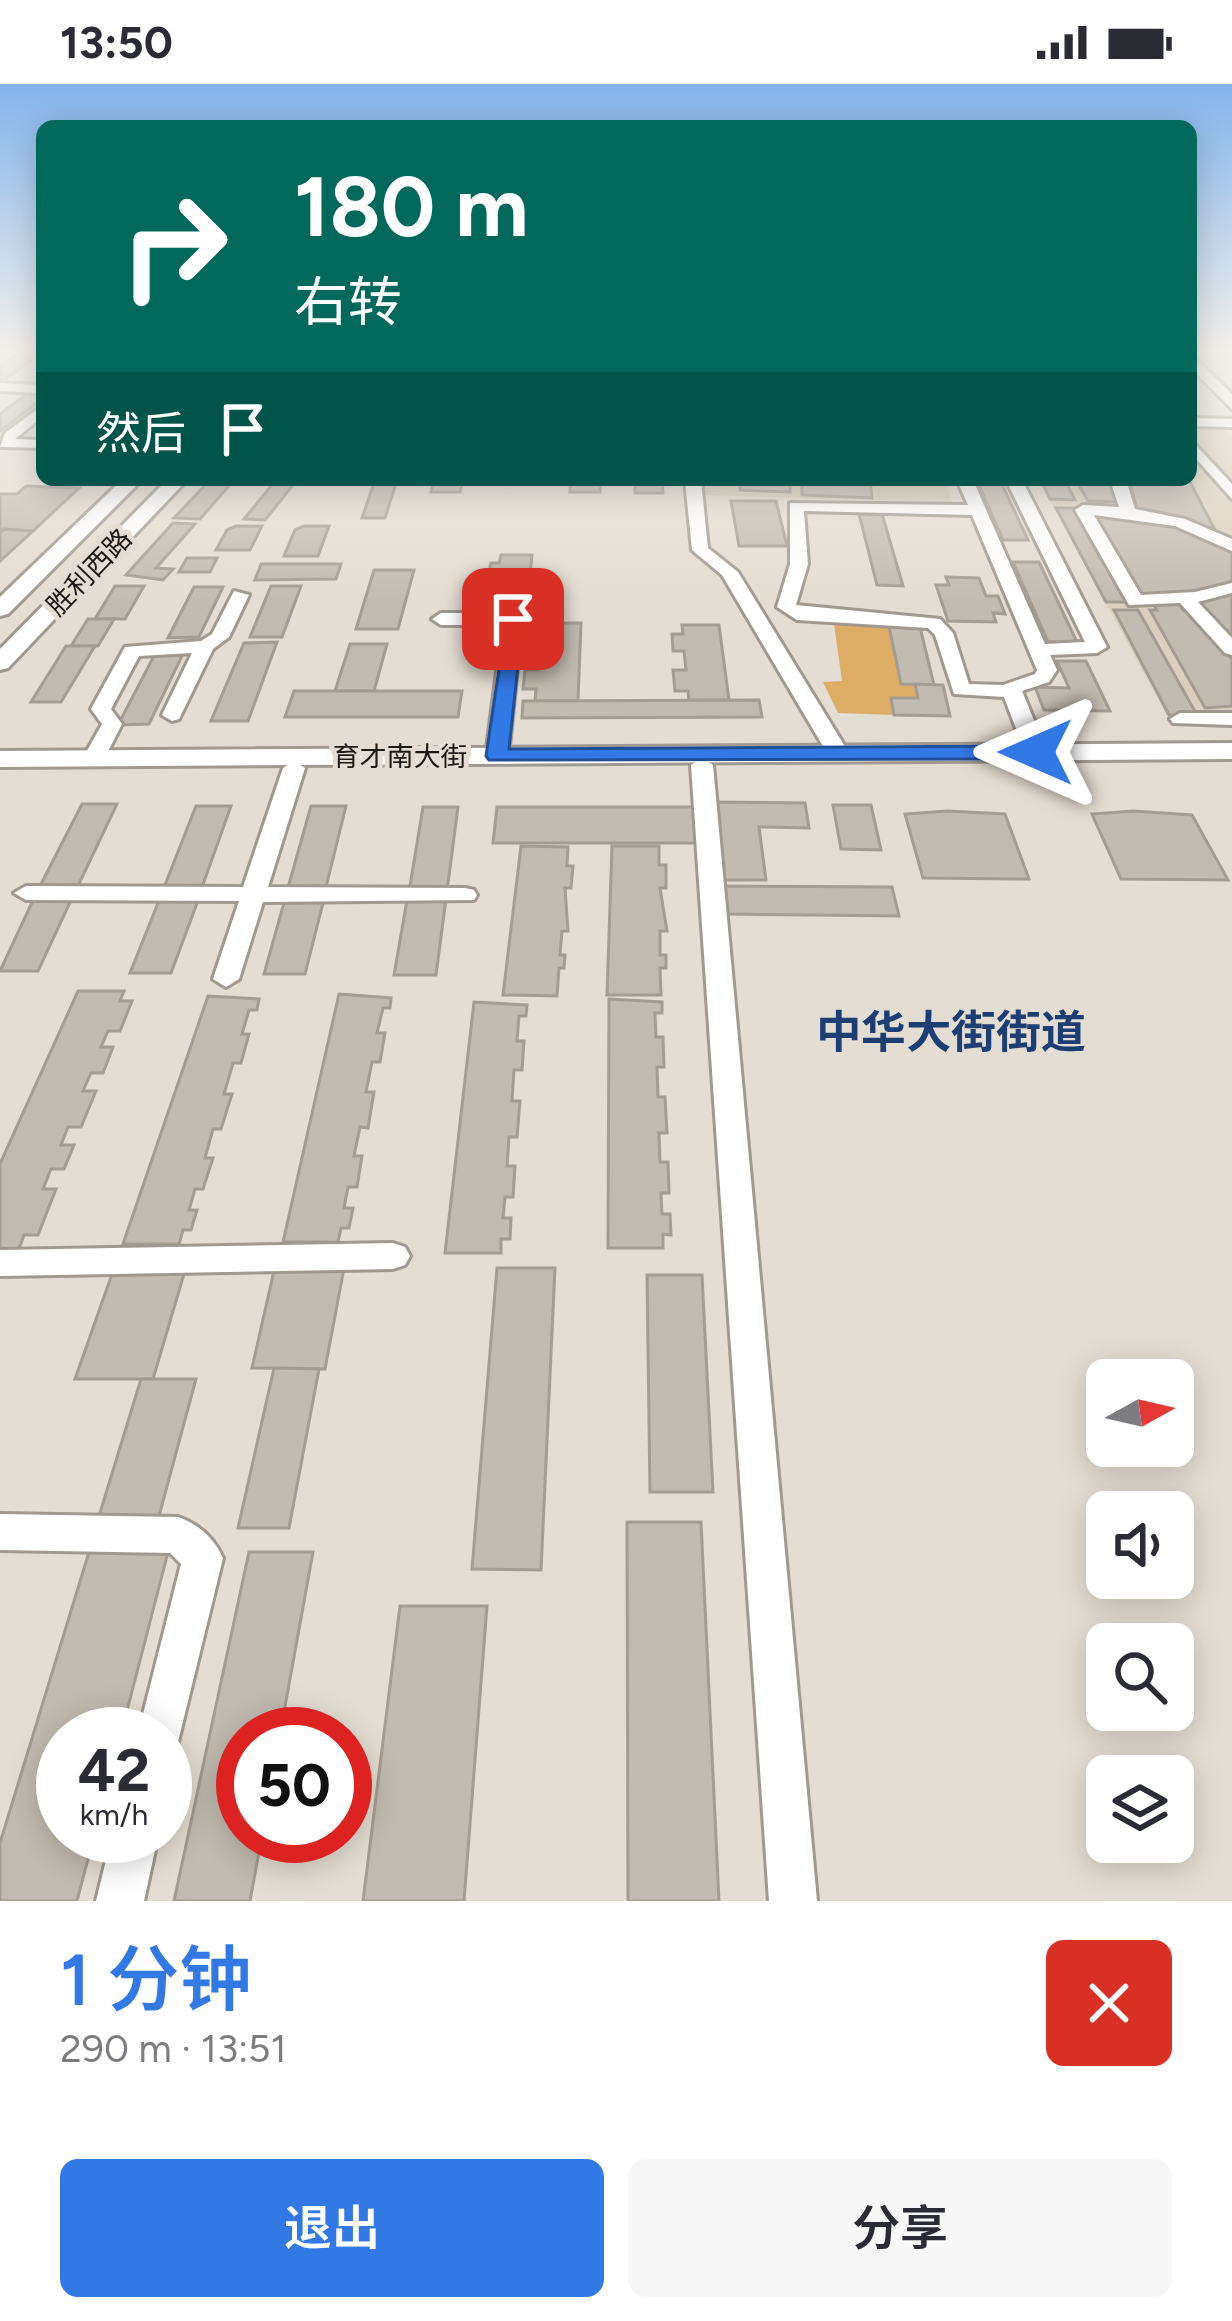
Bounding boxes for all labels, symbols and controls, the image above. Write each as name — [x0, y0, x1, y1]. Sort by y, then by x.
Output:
text: 13:50 — [60, 15, 173, 69]
text: 180 m — [294, 156, 529, 257]
icon: right — [96, 168, 252, 324]
text: 右转 — [294, 270, 402, 335]
icon: arrive — [210, 396, 276, 462]
text: 然后 — [96, 406, 186, 460]
street label: 胜利西路 — [40, 522, 138, 622]
pin — [462, 568, 564, 670]
icon: arrive — [480, 586, 546, 652]
position arrow — [973, 689, 1099, 815]
street label: 育才南大街 — [333, 740, 468, 773]
district label: 中华大街街道 — [816, 1005, 1086, 1059]
north arrow — [1086, 1359, 1194, 1467]
map controls — [1086, 1359, 1194, 1863]
button: sound — [1086, 1491, 1194, 1599]
button: search — [1086, 1623, 1194, 1731]
speed limit sign: 50 — [216, 1707, 372, 1863]
text: 42 — [78, 1734, 150, 1806]
button: layers — [1086, 1755, 1194, 1863]
text: km/h — [80, 1796, 148, 1833]
text: 1 分钟 — [60, 1937, 252, 2023]
button: close — [1046, 1940, 1172, 2066]
text: 290 m · 13:51 — [60, 2025, 287, 2072]
button: 退出 — [60, 2159, 604, 2297]
button: 分享 — [628, 2159, 1172, 2297]

